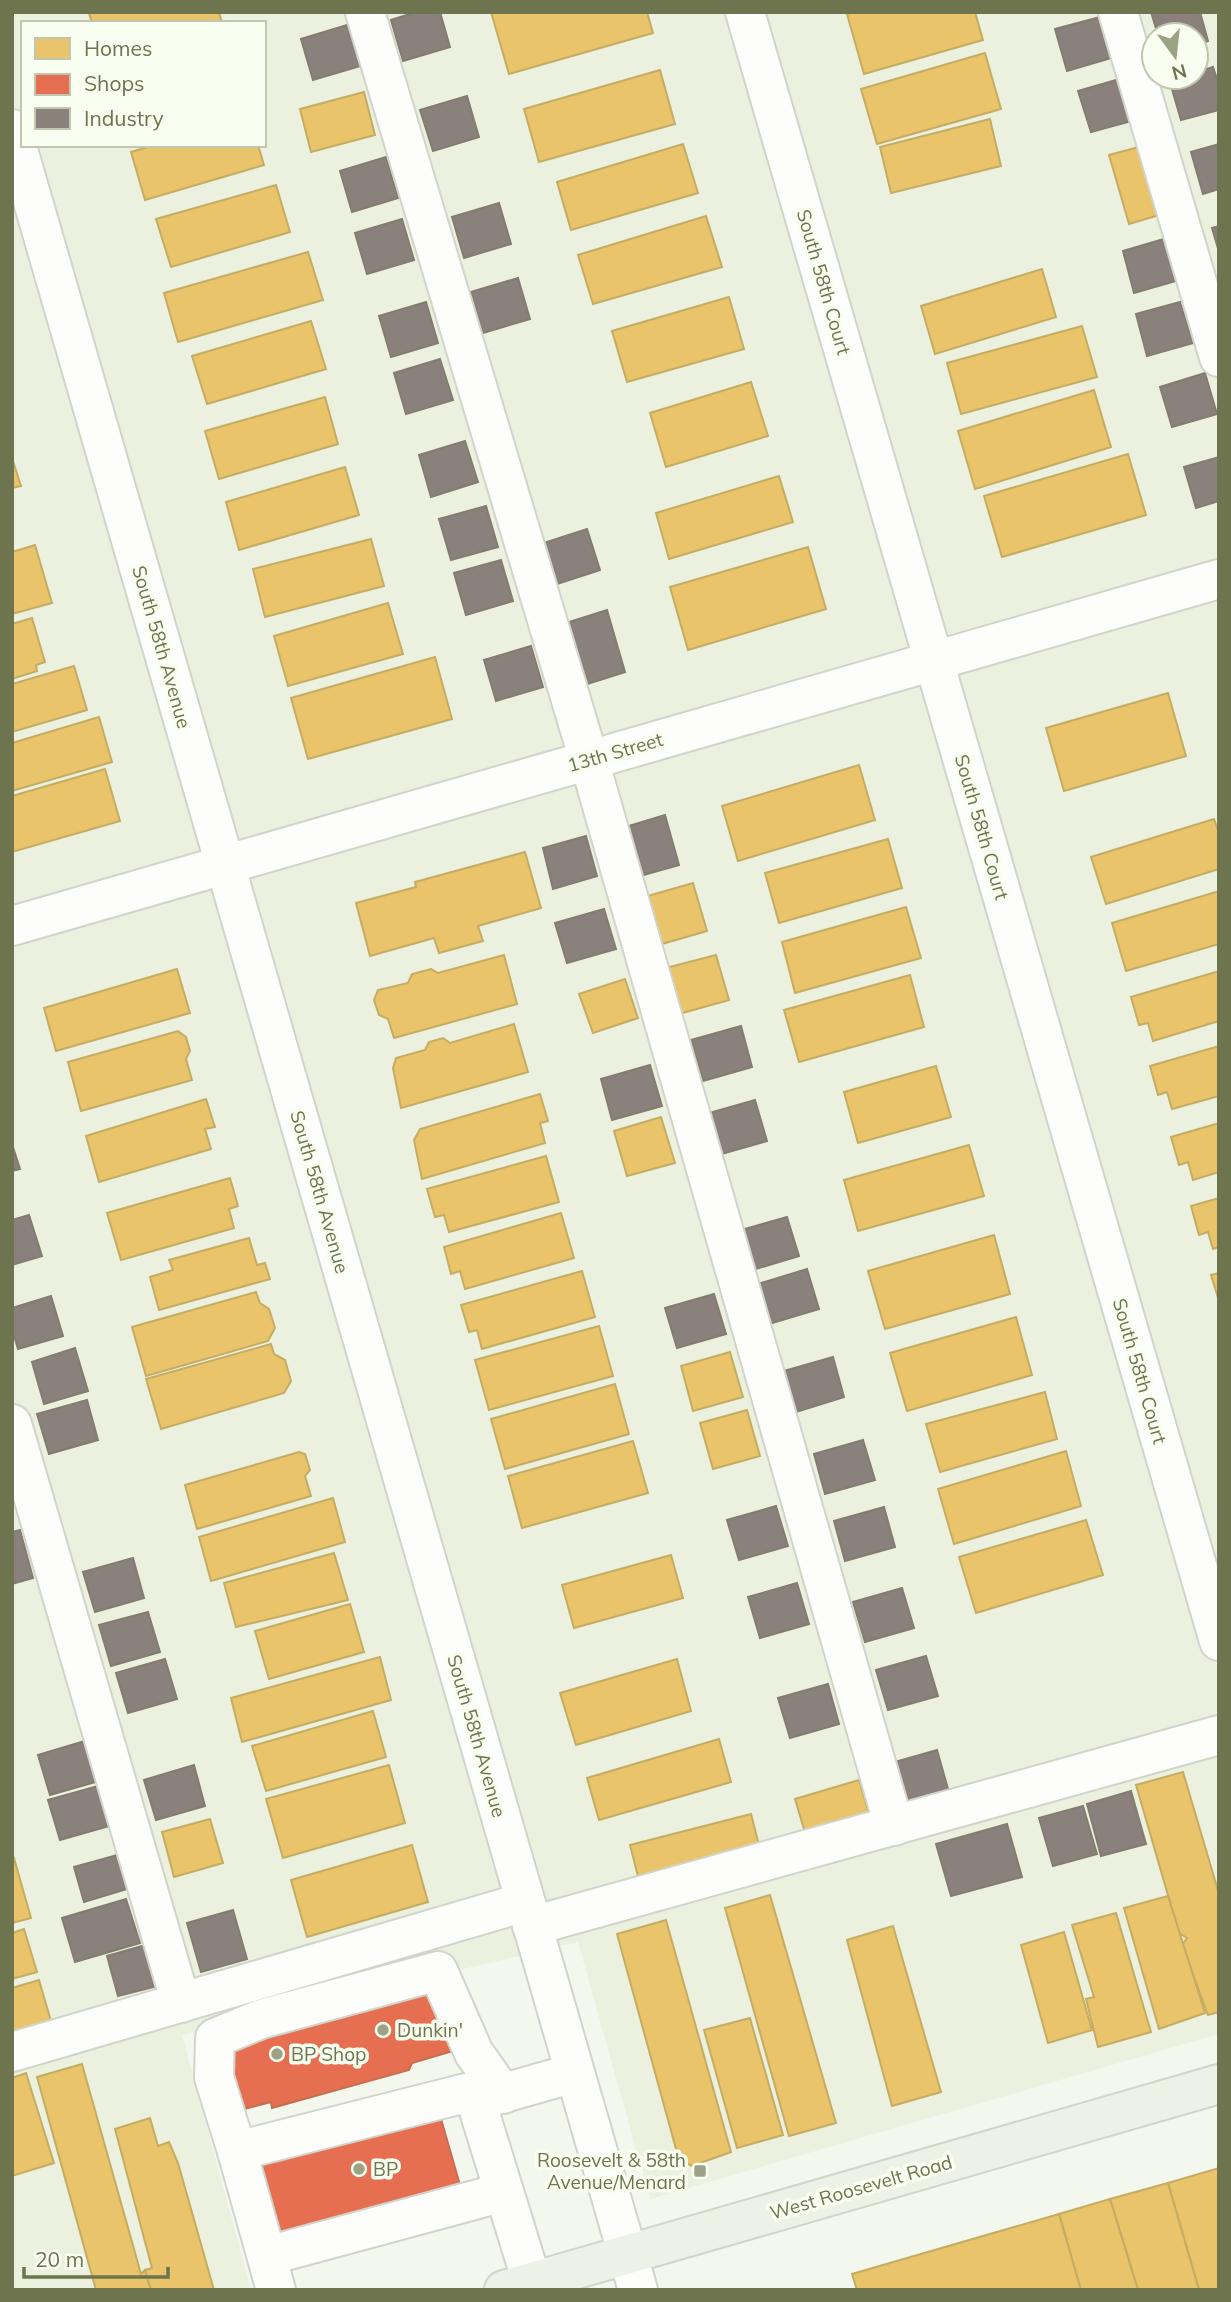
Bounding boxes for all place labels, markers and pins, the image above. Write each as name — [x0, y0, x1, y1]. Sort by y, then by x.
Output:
place label: Dunkin' — [397, 2018, 463, 2042]
marker: Dunkin' — [375, 2022, 391, 2038]
place label: BP Shop — [291, 2042, 366, 2066]
marker: BP Shop — [269, 2046, 285, 2062]
place label: Roosevelt & 58th Avenue/Menard — [537, 2148, 686, 2194]
place label: BP — [373, 2157, 398, 2181]
marker: BP — [351, 2161, 367, 2177]
marker: Roosevelt & 58th Avenue/Menard — [692, 2163, 708, 2179]

